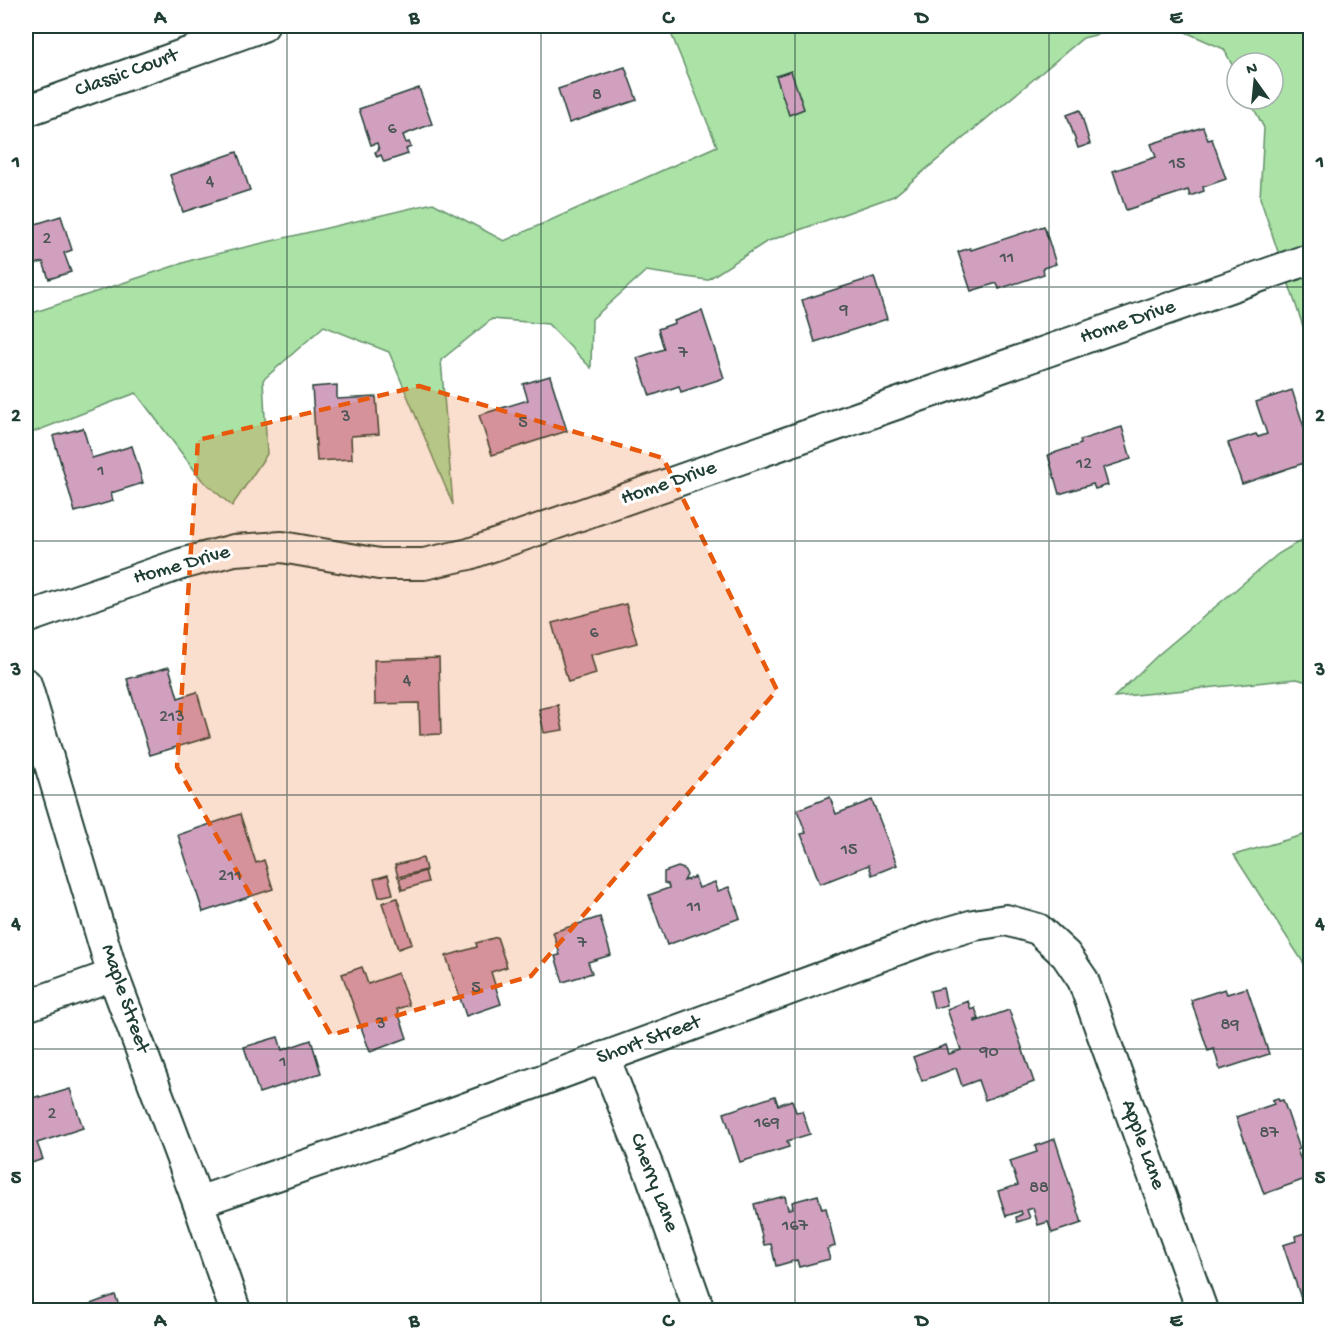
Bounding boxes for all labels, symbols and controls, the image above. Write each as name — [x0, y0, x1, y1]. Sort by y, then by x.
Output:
text: A — [153, 8, 168, 31]
text: B — [408, 8, 420, 31]
text: C — [662, 8, 676, 31]
text: D — [913, 8, 929, 31]
text: E — [1170, 8, 1184, 31]
street label: Classic Court — [72, 43, 184, 104]
north arrow — [1225, 51, 1285, 111]
text: N — [1245, 59, 1260, 80]
house number: 8 — [592, 85, 602, 106]
house number: 6 — [387, 119, 397, 140]
text: 1 — [11, 152, 20, 175]
text: 1 — [1315, 152, 1324, 175]
house number: 15 — [1168, 154, 1185, 175]
house number: 4 — [206, 172, 215, 193]
house number: 2 — [43, 229, 52, 250]
house number: 11 — [999, 248, 1014, 269]
street label: Home Drive — [1077, 295, 1180, 351]
house number: 9 — [838, 300, 849, 321]
house number: 7 — [677, 343, 688, 364]
text: 2 — [11, 406, 21, 429]
text: 2 — [1315, 406, 1325, 429]
house number: 3 — [340, 407, 351, 428]
house number: 5 — [518, 413, 528, 434]
house number: 12 — [1075, 454, 1092, 475]
street label: Home Drive — [618, 456, 721, 512]
house number: 1 — [96, 461, 105, 482]
street label: Home Drive — [131, 540, 234, 592]
house number: 6 — [589, 623, 599, 644]
text: 3 — [10, 660, 21, 683]
text: 3 — [1314, 660, 1325, 683]
house number: 4 — [403, 671, 412, 692]
house number: 213 — [159, 707, 185, 728]
house number: 15 — [840, 840, 857, 861]
house number: 211 — [218, 866, 242, 887]
house number: 11 — [686, 897, 701, 918]
text: 4 — [10, 914, 21, 937]
text: 4 — [1314, 914, 1325, 937]
house number: 7 — [576, 933, 587, 954]
street label: Maple Street — [94, 942, 155, 1059]
house number: 5 — [471, 978, 481, 999]
street label: Short Street — [594, 1010, 707, 1071]
house number: 3 — [375, 1014, 386, 1035]
house number: 89 — [1221, 1015, 1239, 1036]
house number: 90 — [978, 1042, 999, 1063]
house number: 1 — [278, 1052, 287, 1073]
street label: Apple Lane — [1114, 1097, 1170, 1194]
house number: 2 — [48, 1104, 57, 1125]
house number: 169 — [753, 1113, 780, 1134]
house number: 87 — [1259, 1123, 1279, 1144]
street label: Cherry Lane — [623, 1130, 684, 1237]
text: 5 — [11, 1168, 22, 1191]
text: 5 — [1315, 1168, 1326, 1191]
house number: 88 — [1029, 1178, 1049, 1199]
house number: 167 — [781, 1216, 809, 1237]
text: A — [153, 1311, 168, 1334]
text: B — [408, 1311, 420, 1334]
text: C — [662, 1311, 676, 1334]
text: D — [913, 1311, 929, 1334]
text: E — [1170, 1311, 1184, 1334]

